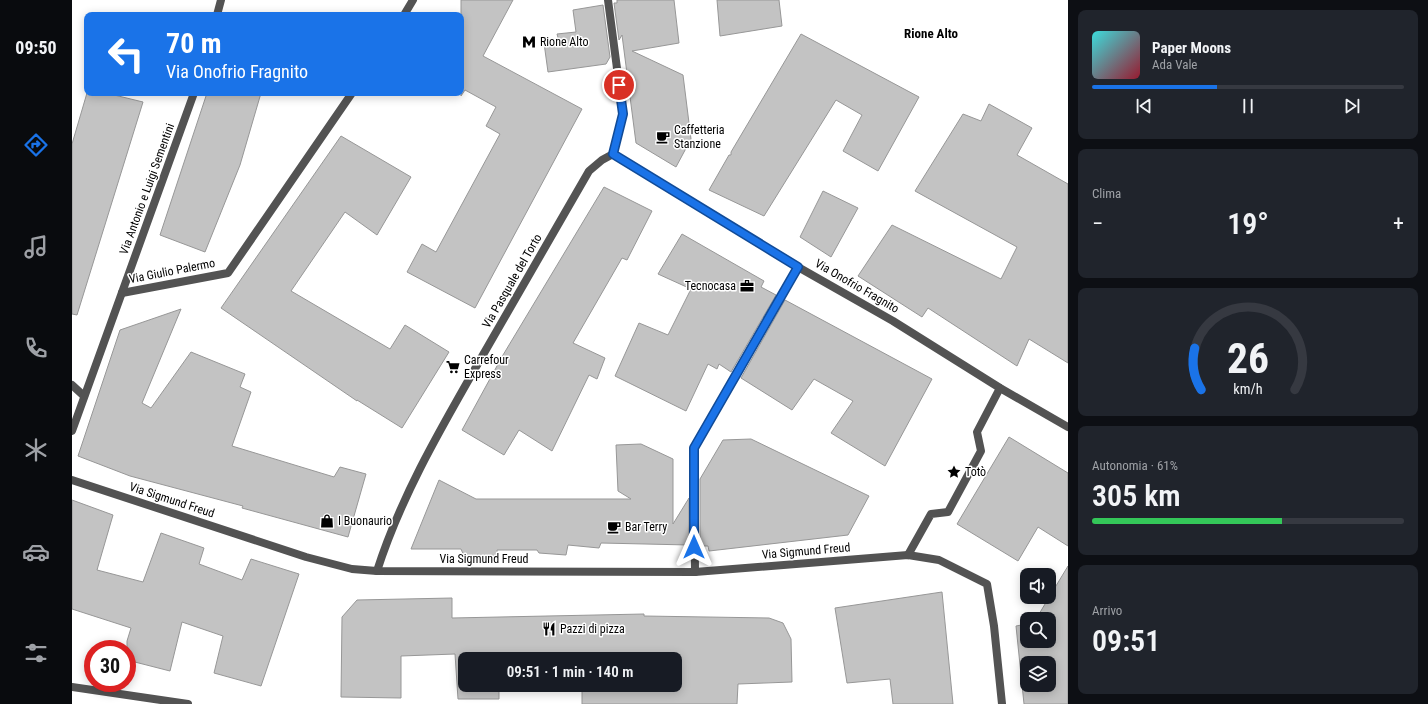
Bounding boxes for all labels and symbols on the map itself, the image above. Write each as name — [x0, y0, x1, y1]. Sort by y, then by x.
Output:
district label: Rione Alto — [904, 26, 958, 41]
metro station icon: Rione Alto — [521, 34, 537, 50]
place label: Rione Alto — [540, 35, 588, 49]
pin — [602, 68, 636, 102]
street label: Via Antonio e Luigi Sementini — [117, 122, 177, 256]
place label: Caffetteria Stanzione — [674, 123, 725, 151]
cafe icon: Caffetteria Stanzione — [655, 129, 671, 145]
street label: Via Pasquale del Torto — [479, 231, 545, 331]
street label: Via Giulio Palermo — [128, 256, 216, 286]
street label: Via Onofrio Fragnito — [812, 256, 902, 316]
office icon: Tecnocasa — [739, 278, 755, 294]
place label: Tecnocasa — [685, 279, 736, 293]
place label: Carrefour Express — [464, 353, 509, 381]
supermarket icon: Carrefour Express — [445, 359, 461, 375]
place icon: Totò — [946, 464, 962, 480]
place label: Totò — [965, 465, 986, 479]
street label: Via Sigmund Freud — [128, 480, 216, 520]
shop icon: I Buonaurio — [319, 513, 335, 529]
place label: I Buonaurio — [338, 514, 392, 528]
cafe icon: Bar Terry — [606, 519, 622, 535]
place label: Bar Terry — [625, 520, 667, 534]
position arrow — [673, 526, 715, 568]
street label: Via Sigmund Freud — [761, 540, 851, 562]
street label: Via Sigmund Freud — [440, 552, 528, 566]
restaurant icon: Pazzi di pizza — [541, 621, 557, 637]
place label: Pazzi di pizza — [560, 622, 625, 636]
speed limit sign: 30 — [84, 640, 136, 692]

